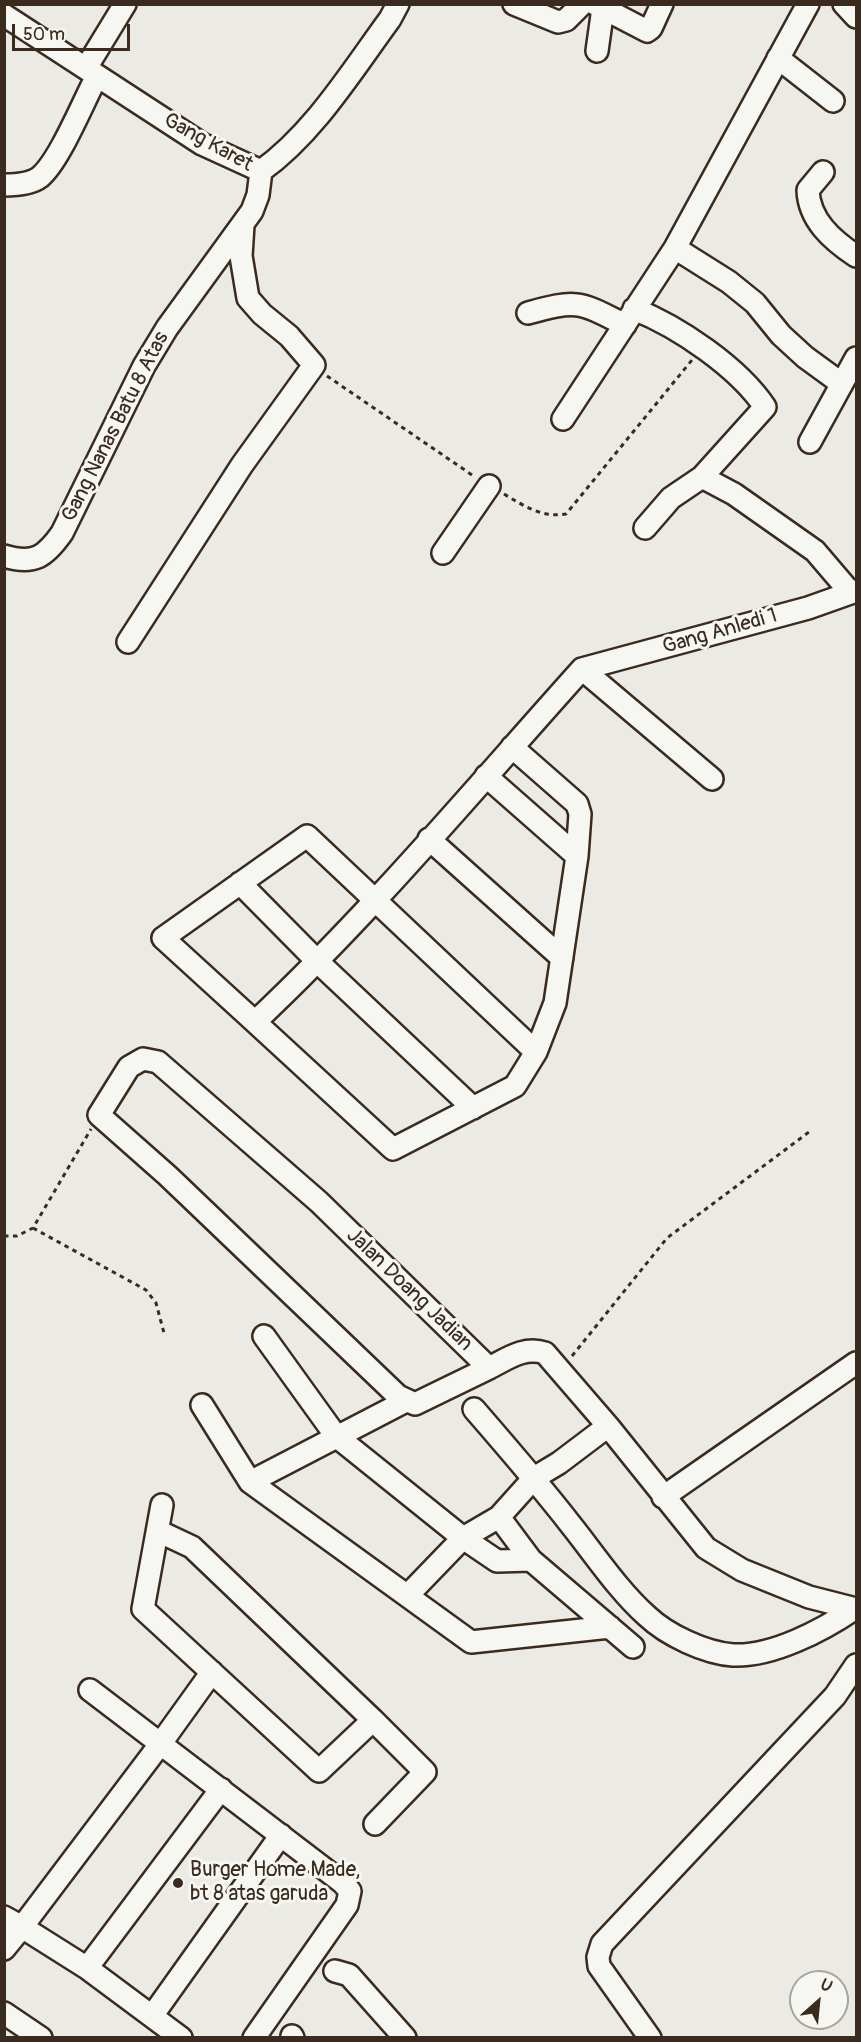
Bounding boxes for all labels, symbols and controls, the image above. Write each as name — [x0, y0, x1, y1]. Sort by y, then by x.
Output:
scale bar — [15, 12, 134, 50]
text: 50 m — [23, 23, 65, 46]
street label: Gang Karet — [159, 108, 257, 178]
street label: Gang Nanas Batu 8 Atas — [57, 328, 175, 526]
street label: Gang Anledi 1 — [660, 604, 780, 660]
street label: Jalan Doang Jadian — [341, 1223, 477, 1357]
place label: Burger Home Made, bt 8 atas garuda — [190, 1858, 360, 1908]
marker: Burger Home Made, bt 8 atas garuda — [171, 1876, 185, 1890]
north arrow — [789, 1970, 849, 2030]
text: U — [817, 1974, 836, 1997]

